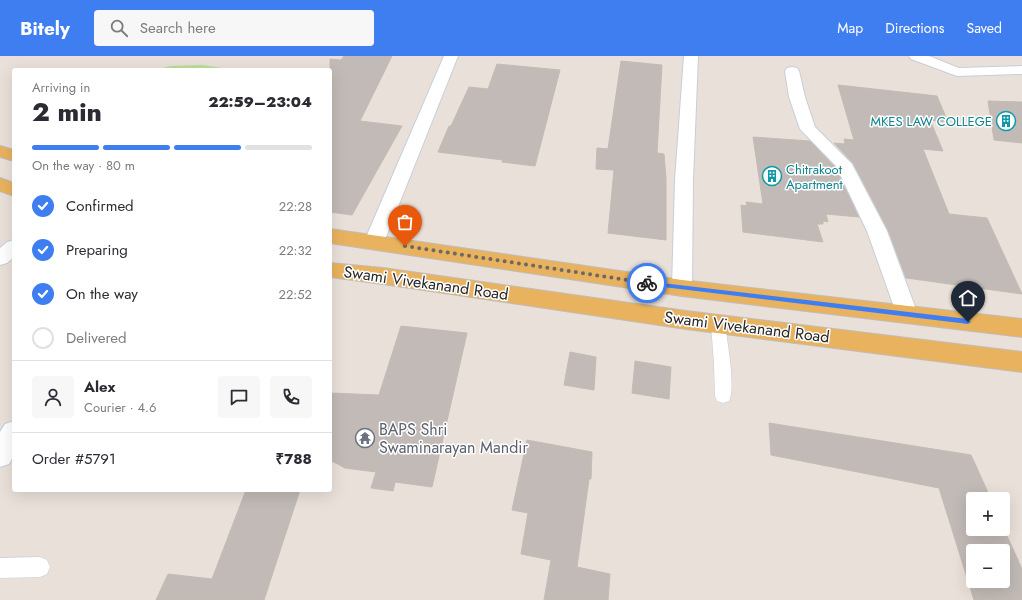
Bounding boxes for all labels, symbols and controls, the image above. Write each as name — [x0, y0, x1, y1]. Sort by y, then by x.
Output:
search box — [94, 10, 374, 46]
text: Bitely — [20, 15, 70, 42]
icon: search — [108, 17, 130, 39]
text: Search here — [140, 17, 216, 39]
text: Map — [837, 18, 863, 38]
text: Directions — [885, 18, 945, 38]
text: Saved — [967, 18, 1002, 38]
text: Arriving in — [32, 78, 90, 97]
text: 22:59–23:04 — [208, 91, 312, 113]
text: 2 min — [32, 93, 102, 131]
building icon: MKES LAW COLLEGE — [995, 110, 1017, 132]
place label: MKES LAW COLLEGE — [870, 112, 992, 131]
text: On the way · 80 m — [32, 156, 135, 175]
place label: Chitrakoot Apartment — [786, 160, 843, 194]
building icon: Chitrakoot Apartment — [761, 165, 783, 187]
icon: check — [32, 195, 54, 217]
text: Confirmed — [66, 195, 134, 217]
text: 22:28 — [279, 197, 312, 216]
pin — [388, 205, 422, 246]
icon: bag — [394, 211, 416, 233]
icon: check — [32, 239, 54, 261]
text: Preparing — [66, 239, 128, 261]
text: 22:32 — [279, 241, 312, 260]
street label: Swami Vivekanand Road — [342, 260, 510, 306]
courier — [627, 263, 667, 303]
icon: bike — [636, 272, 658, 294]
pin — [951, 281, 985, 322]
icon: check — [32, 283, 54, 305]
text: On the way — [66, 283, 138, 305]
text: 22:52 — [279, 285, 312, 304]
icon: home — [957, 287, 979, 309]
street label: Swami Vivekanand Road — [663, 305, 831, 349]
text: Delivered — [66, 327, 127, 349]
button: person — [32, 376, 74, 418]
text: Alex — [84, 376, 115, 398]
button: chat — [218, 376, 260, 418]
button: phone — [270, 376, 312, 418]
text: Courier · 4.6 — [84, 398, 157, 417]
place label: BAPS Shri Swaminarayan Mandir — [379, 418, 528, 459]
temple icon: BAPS Shri Swaminarayan Mandir — [354, 427, 376, 449]
text: Order #5791 — [32, 448, 116, 470]
text: ₹788 — [276, 448, 312, 470]
map controls — [966, 492, 1010, 588]
button: + — [966, 492, 1010, 536]
button: − — [966, 544, 1010, 588]

